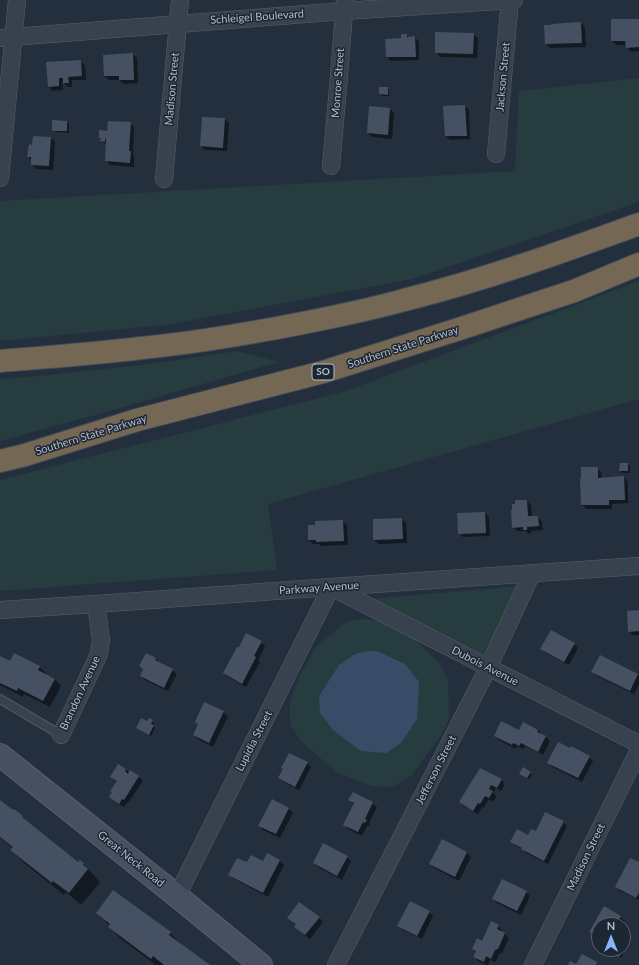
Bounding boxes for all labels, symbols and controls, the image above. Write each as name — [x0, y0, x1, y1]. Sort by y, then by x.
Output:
street label: Schleigel Boulevard — [210, 7, 304, 27]
street label: Jackson Street — [493, 42, 513, 112]
street label: Monroe Street — [329, 48, 347, 118]
street label: Madison Street — [162, 52, 182, 126]
street label: Southern State Parkway — [346, 323, 460, 371]
road number: SO — [312, 364, 334, 380]
street label: Southern State Parkway — [34, 412, 148, 458]
street label: Parkway Avenue — [278, 579, 360, 597]
street label: Dubois Avenue — [449, 643, 521, 689]
street label: Brandon Avenue — [57, 654, 103, 732]
street label: Lupidia Street — [233, 708, 275, 774]
street label: Jefferson Street — [413, 733, 459, 807]
street label: Madison Street — [564, 821, 608, 893]
street label: Great Neck Road — [95, 828, 167, 890]
north arrow — [591, 917, 631, 957]
text: N — [607, 919, 615, 932]

